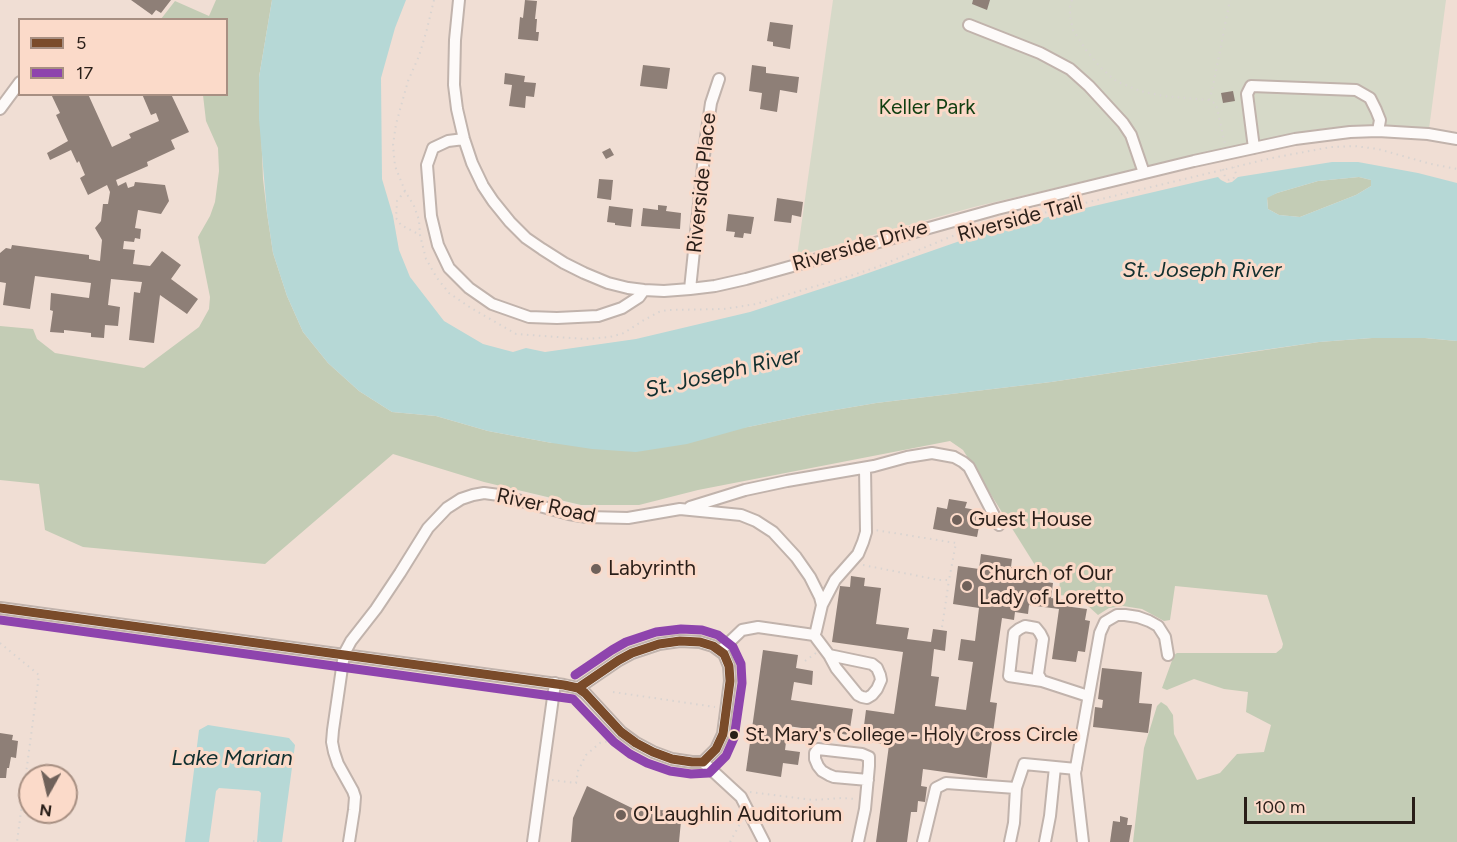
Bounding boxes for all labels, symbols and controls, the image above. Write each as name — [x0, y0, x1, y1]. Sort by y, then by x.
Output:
legend — [18, 18, 228, 96]
text: 5 — [76, 32, 86, 54]
text: 17 — [76, 62, 93, 84]
park label: Keller Park — [878, 95, 976, 121]
street label: Riverside Place — [682, 111, 722, 255]
street label: Riverside Trail — [955, 190, 1085, 248]
street label: Riverside Drive — [790, 215, 930, 277]
water label: St. Joseph River — [1123, 258, 1281, 284]
water label: St. Joseph River — [643, 342, 803, 404]
street label: River Road — [494, 483, 598, 529]
place label: Guest House — [969, 507, 1092, 533]
marker: Guest House — [950, 513, 964, 527]
place label: Labyrinth — [608, 556, 696, 582]
place label: Church of Our Lady of Loretto — [979, 561, 1124, 611]
marker: Labyrinth — [589, 562, 603, 576]
marker: Church of Our Lady of Loretto — [960, 579, 974, 593]
place label: St. Mary's College - Holy Cross Circle — [745, 723, 1078, 747]
marker: St. Mary's College - Holy Cross Circle — [728, 729, 740, 741]
water label: Lake Marian — [171, 746, 293, 772]
north arrow — [18, 764, 78, 824]
scale bar — [1247, 785, 1418, 823]
text: 100 m — [1255, 796, 1305, 818]
text: N — [38, 800, 53, 821]
place label: O'Laughlin Auditorium — [633, 802, 842, 828]
marker: O'Laughlin Auditorium — [614, 808, 628, 822]

